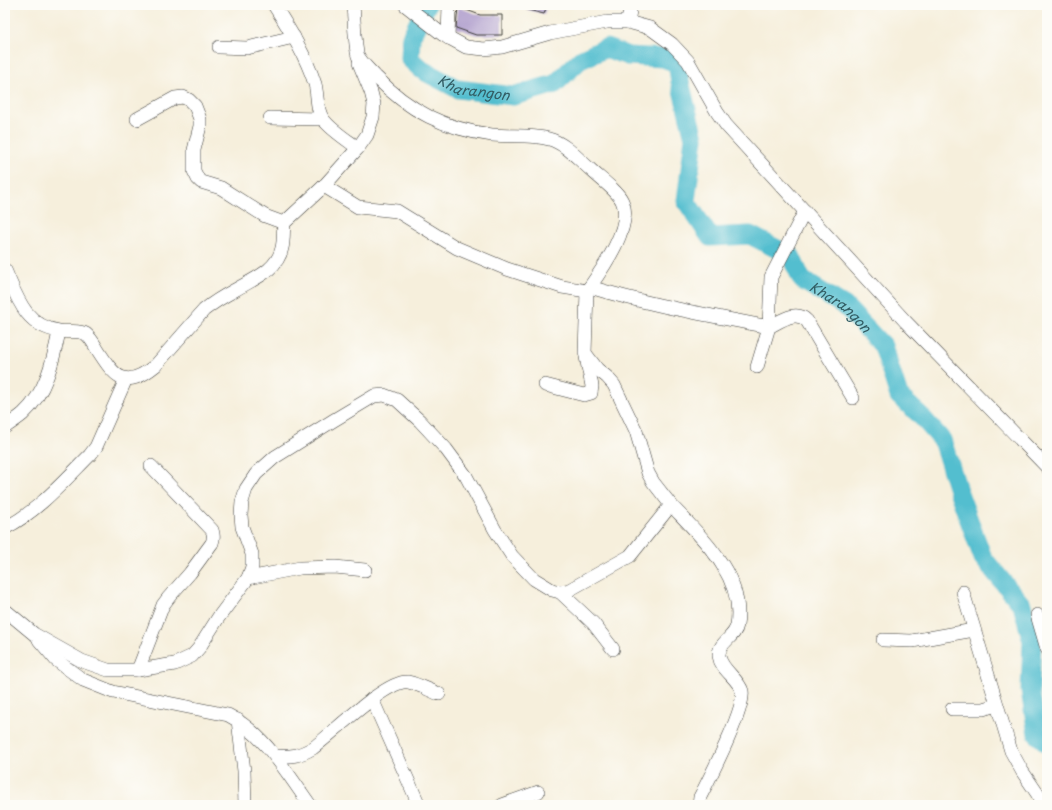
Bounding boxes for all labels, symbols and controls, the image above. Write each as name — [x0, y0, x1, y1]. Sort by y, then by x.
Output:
water label: Kharangon — [434, 69, 512, 106]
water label: Kharangon — [806, 276, 877, 338]

